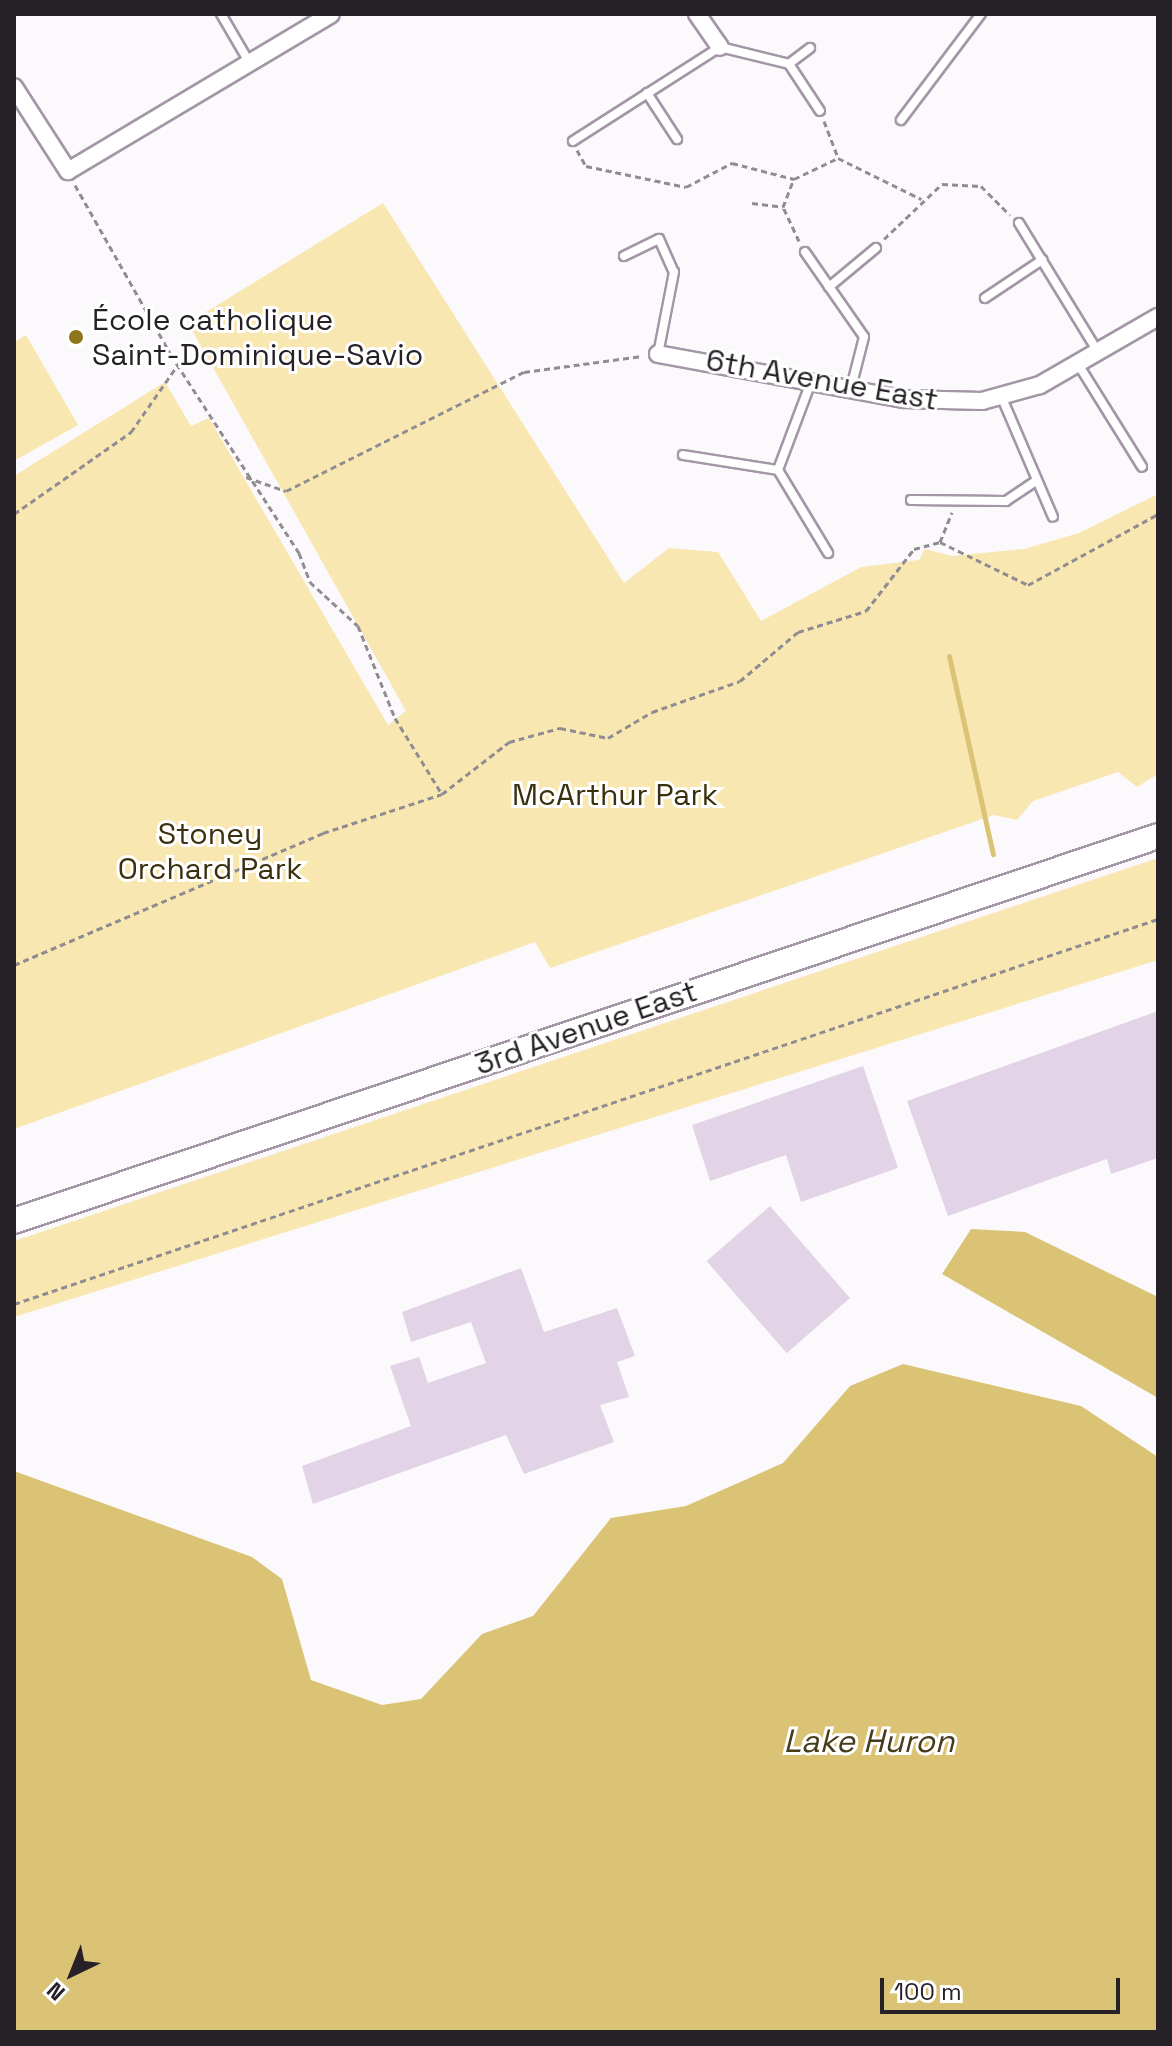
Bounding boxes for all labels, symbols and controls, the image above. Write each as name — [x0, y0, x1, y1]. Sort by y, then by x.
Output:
place label: École catholique Saint-Dominique-Savio — [92, 302, 423, 372]
marker: École catholique Saint-Dominique-Savio — [67, 328, 85, 346]
street label: 6th Avenue East — [703, 342, 941, 418]
park label: McArthur Park — [512, 777, 718, 813]
park label: Stoney Orchard Park — [118, 816, 302, 886]
street label: 3rd Avenue East — [470, 973, 702, 1083]
water label: Lake Huron — [784, 1722, 954, 1760]
north arrow — [32, 1934, 112, 2014]
scale bar — [884, 1962, 1124, 2012]
text: N — [41, 1976, 71, 2007]
text: 100 m — [894, 1976, 962, 2007]

